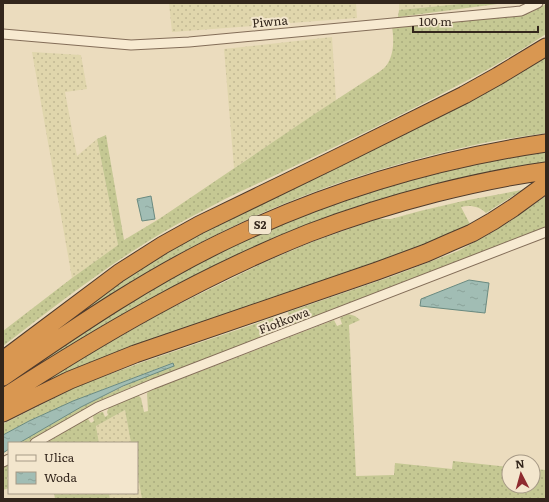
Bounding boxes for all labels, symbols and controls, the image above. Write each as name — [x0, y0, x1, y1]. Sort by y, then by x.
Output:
scale bar — [413, 8, 538, 34]
street label: Piwna — [251, 10, 289, 32]
text: 100 m — [419, 12, 452, 30]
road number: S2 — [249, 216, 271, 234]
street label: Fiołkowa — [256, 302, 312, 338]
legend — [8, 442, 138, 494]
text: Ulica — [44, 448, 75, 466]
north arrow — [501, 454, 541, 494]
text: N — [514, 455, 525, 471]
text: Woda — [44, 468, 77, 486]

